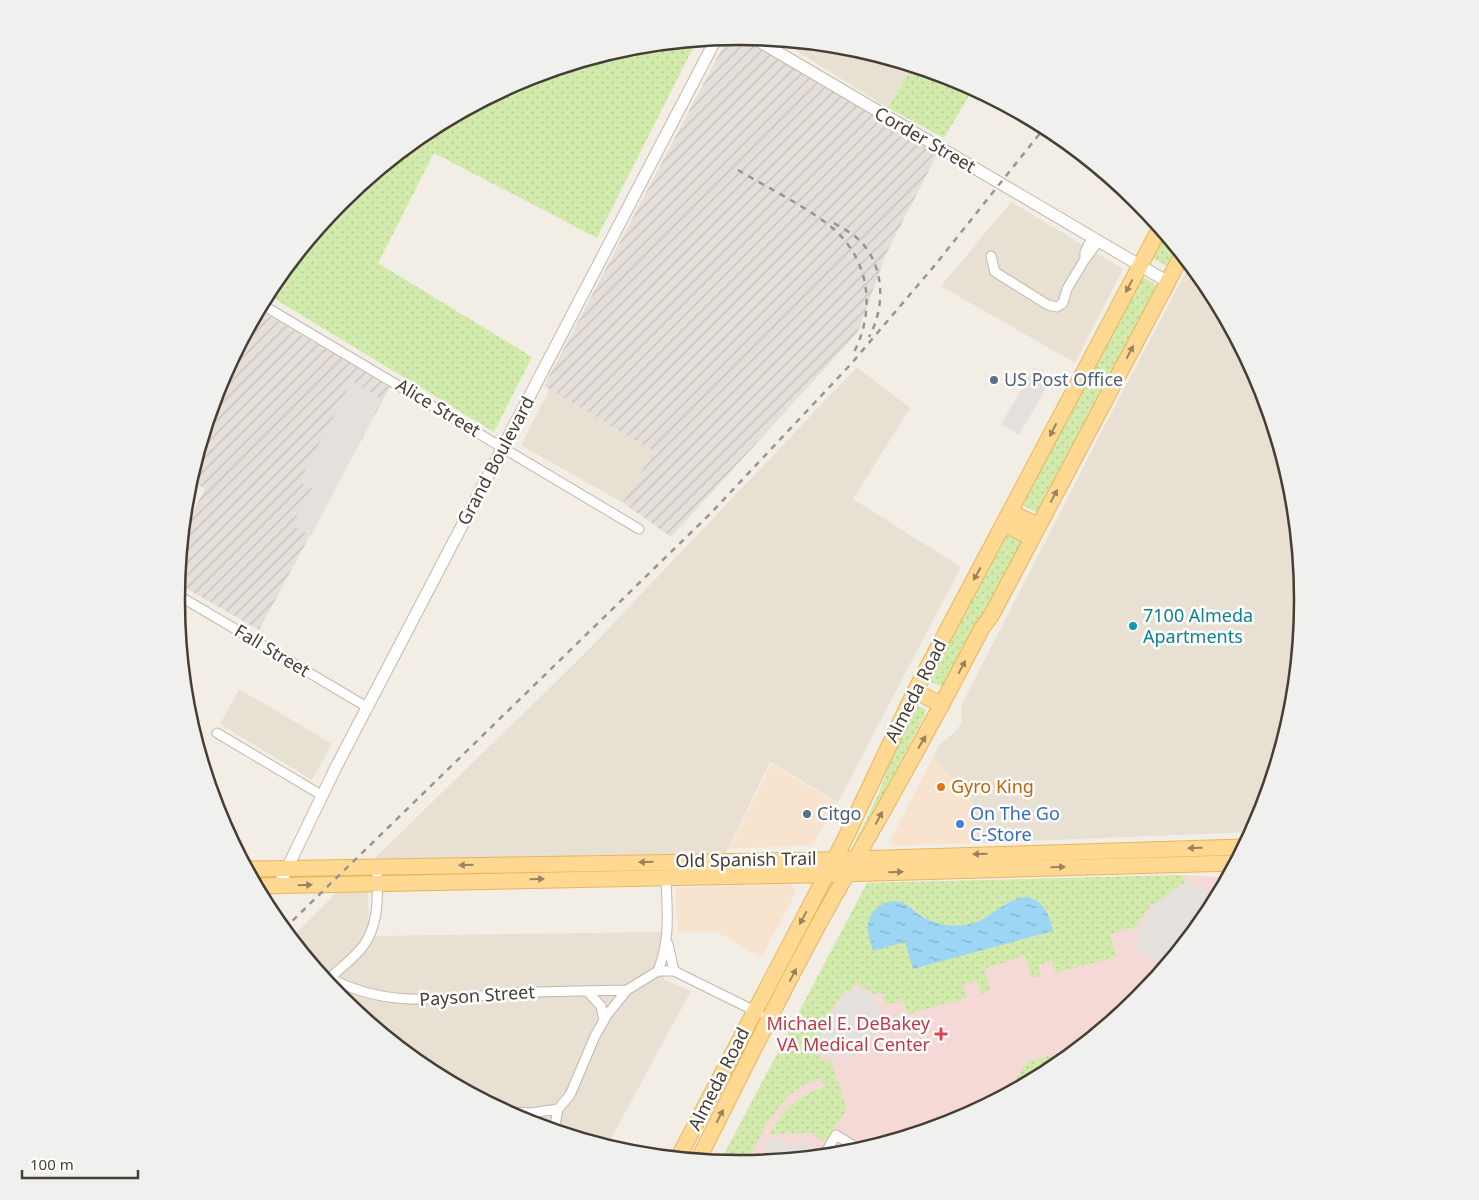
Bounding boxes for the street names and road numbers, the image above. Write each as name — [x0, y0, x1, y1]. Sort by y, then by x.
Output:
street label: Corder Street — [871, 101, 981, 178]
street label: Alice Street — [392, 373, 486, 442]
street label: Grand Boulevard — [451, 392, 539, 529]
street label: Fall Street — [230, 618, 315, 682]
street label: Almeda Road — [879, 635, 951, 746]
street label: Old Spanish Trail — [675, 846, 817, 872]
street label: Payson Street — [418, 979, 536, 1011]
street label: Almeda Road — [682, 1023, 754, 1134]

